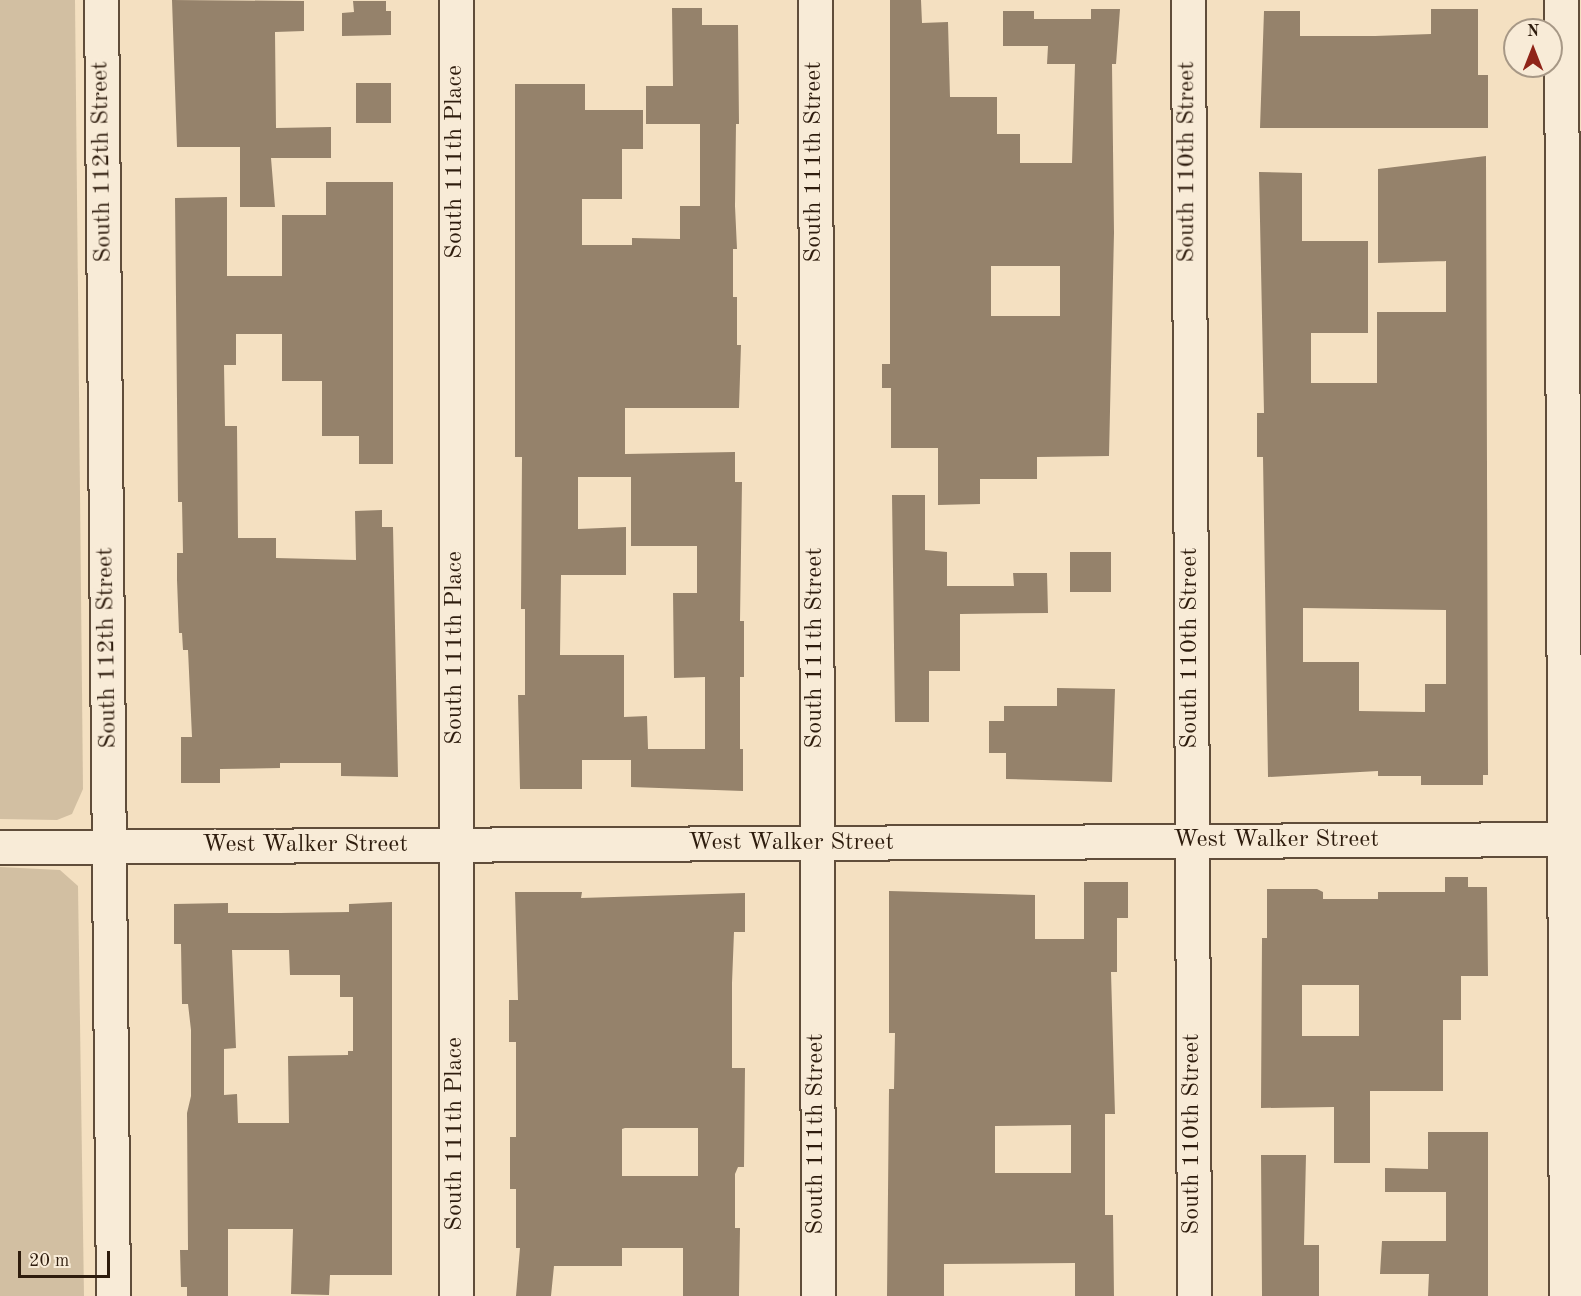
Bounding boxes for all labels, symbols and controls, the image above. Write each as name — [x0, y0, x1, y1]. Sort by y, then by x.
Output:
north arrow — [1503, 18, 1563, 78]
text: N — [1527, 24, 1539, 40]
street label: South 112th Street — [87, 61, 119, 263]
street label: South 111th Street — [801, 61, 829, 263]
street label: South 110th Street — [1174, 61, 1202, 263]
street label: South 111th Place — [442, 65, 470, 259]
street label: South 112th Street — [92, 547, 124, 749]
street label: South 111th Street — [802, 547, 830, 749]
street label: South 110th Street — [1177, 547, 1205, 749]
street label: South 111th Place — [442, 551, 470, 745]
street label: West Walker Street — [1173, 827, 1379, 855]
street label: West Walker Street — [688, 830, 894, 858]
street label: West Walker Street — [202, 832, 408, 860]
street label: South 111th Street — [803, 1033, 831, 1235]
street label: South 110th Street — [1179, 1033, 1207, 1235]
street label: South 111th Place — [442, 1037, 470, 1231]
scale bar — [21, 1239, 112, 1277]
text: 20 m — [29, 1252, 69, 1270]

